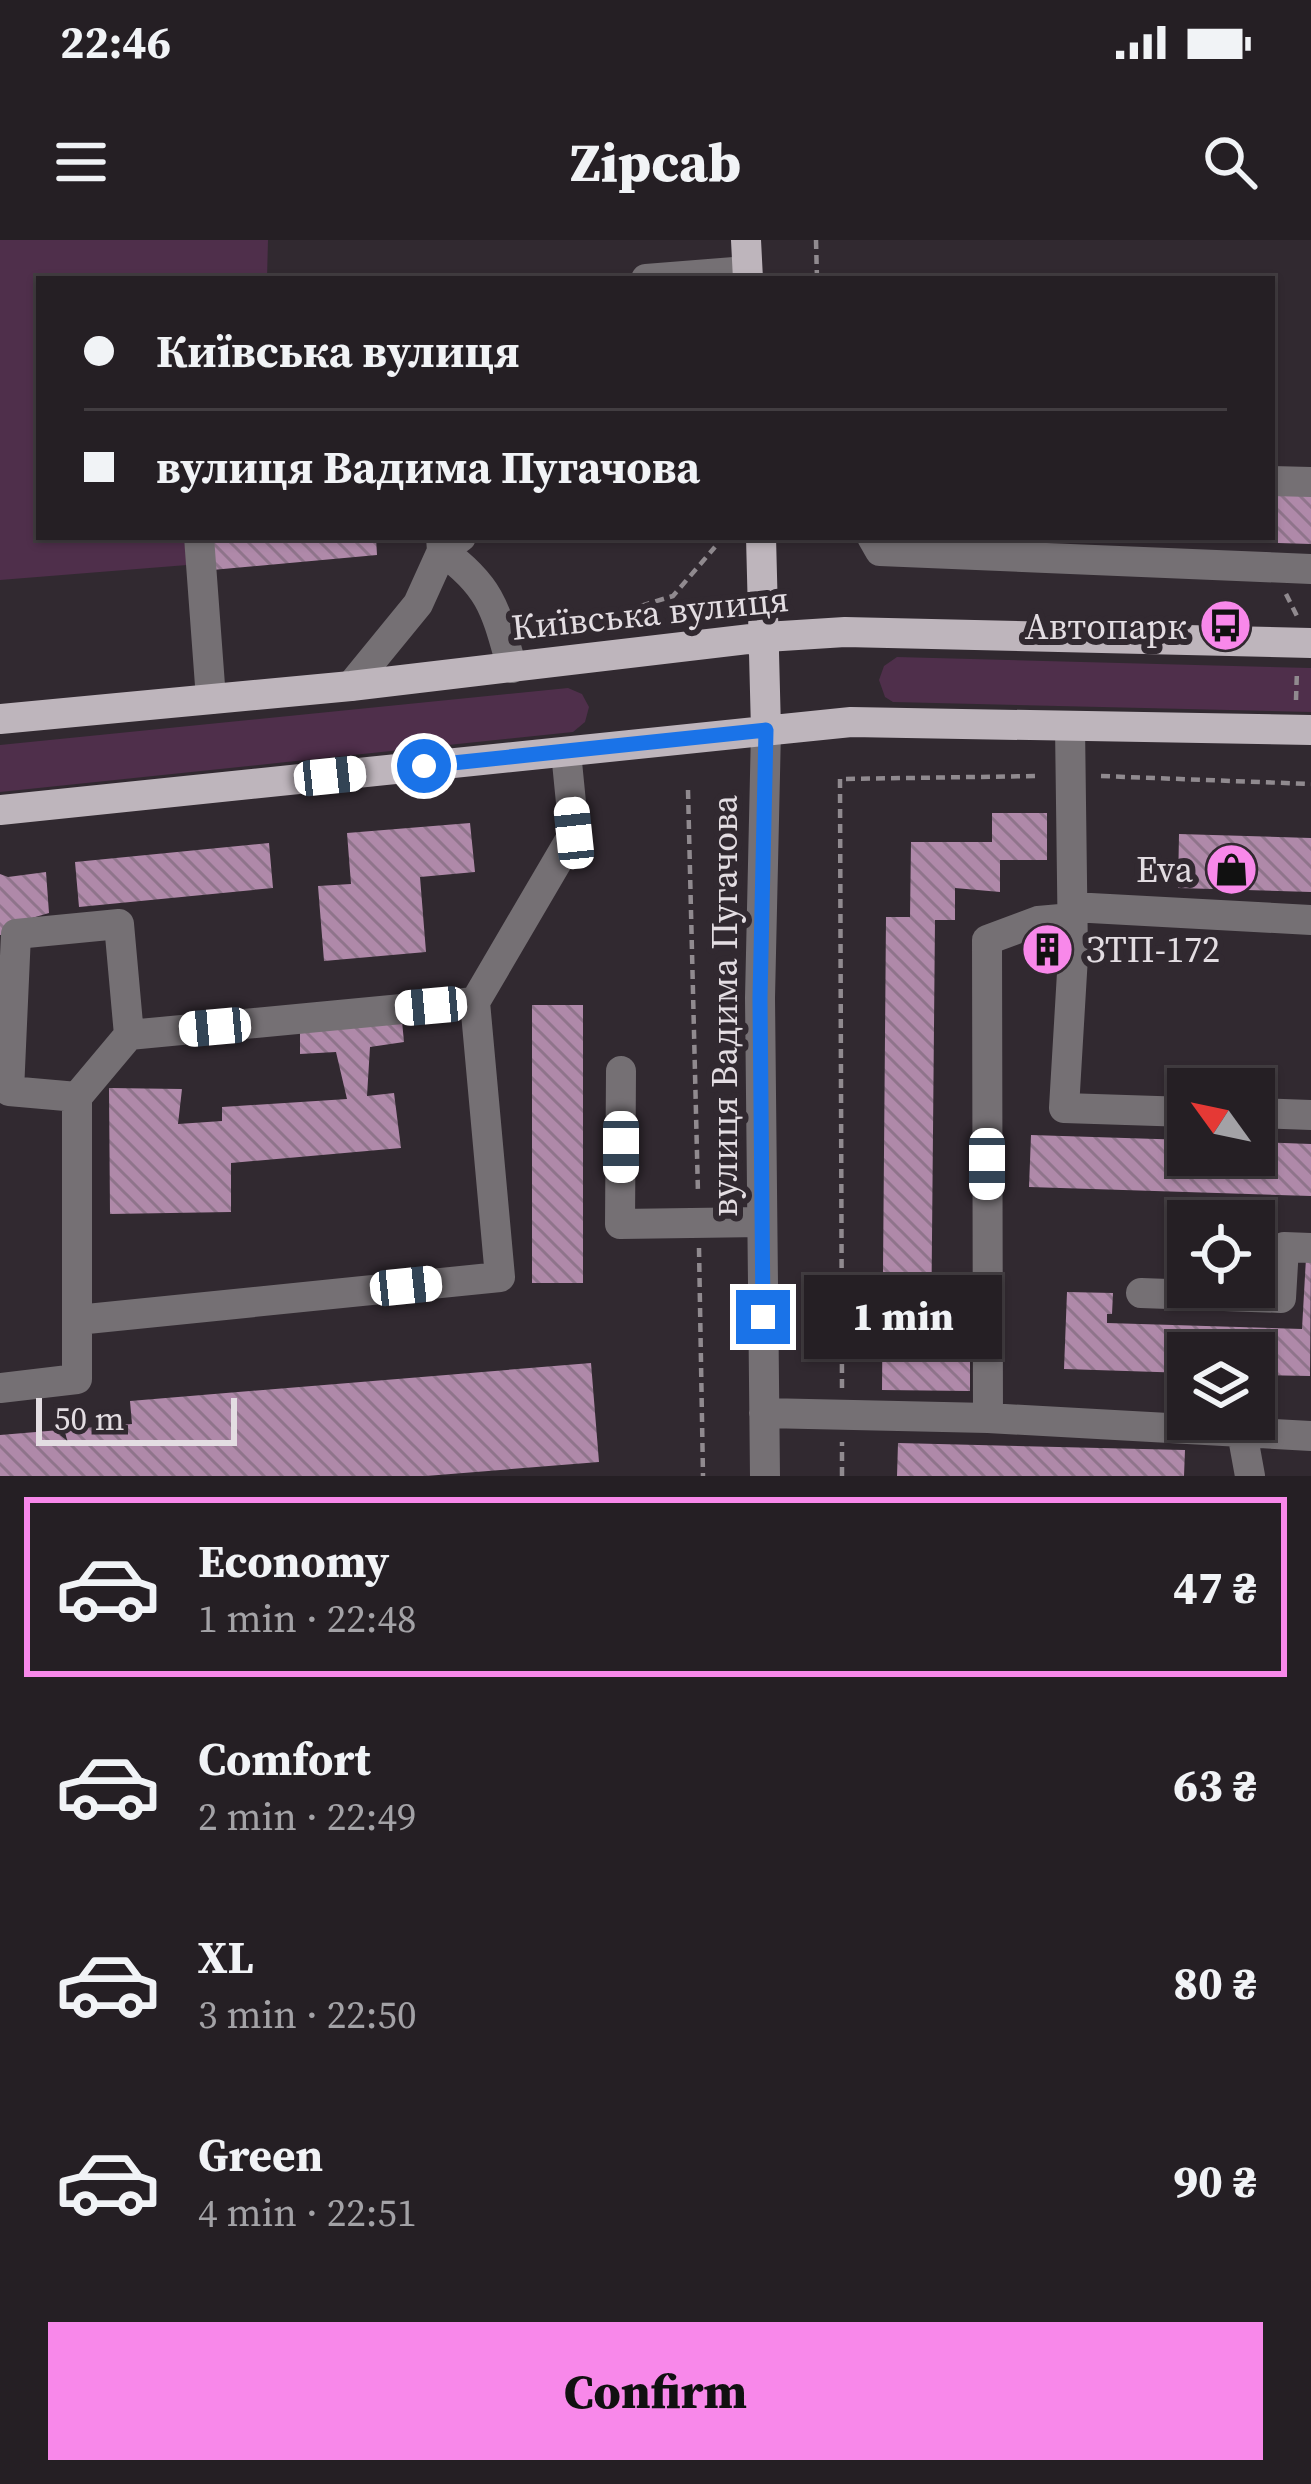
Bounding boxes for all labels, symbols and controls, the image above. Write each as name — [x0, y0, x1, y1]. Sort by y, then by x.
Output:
text: 22:46 — [60, 11, 171, 73]
text: Zipcab — [570, 125, 741, 199]
icon: menu — [48, 129, 114, 195]
icon: search — [1197, 129, 1263, 195]
text: Київська вулиця — [156, 320, 520, 382]
text: вулиця Вадима Пугачова — [156, 436, 700, 498]
street label: Київська вулиця — [509, 574, 791, 652]
bus stop icon: Автопарк — [1198, 598, 1254, 654]
place label: Автопарк — [1025, 602, 1187, 651]
route start — [397, 739, 451, 793]
car — [292, 754, 368, 798]
street label: вулиця Вадима Пугачова — [700, 794, 749, 1217]
car — [552, 795, 596, 871]
shop icon: Eva — [1204, 841, 1260, 897]
place label: Eva — [1136, 845, 1194, 894]
building icon: ЗТП-172 — [1019, 921, 1075, 977]
place label: ЗТП-172 — [1086, 925, 1220, 974]
car — [394, 985, 468, 1027]
car — [178, 1006, 252, 1048]
north arrow — [1167, 1068, 1275, 1176]
map controls — [1167, 1068, 1275, 1440]
car — [603, 1111, 639, 1183]
car — [969, 1128, 1005, 1200]
button: locate — [1167, 1200, 1275, 1308]
car — [368, 1264, 444, 1308]
callout: 1 min — [805, 1275, 1003, 1359]
route end — [736, 1290, 790, 1344]
text: 1 min — [852, 1290, 954, 1343]
button: layers — [1167, 1332, 1275, 1440]
scale bar — [36, 1392, 237, 1445]
text: 50 m — [54, 1396, 124, 1441]
text: Economy — [198, 1530, 389, 1592]
icon: car — [54, 1533, 162, 1641]
text: 47 ₴ — [1173, 1556, 1257, 1618]
text: 1 min · 22:48 — [198, 1592, 417, 1645]
text: Comfort — [198, 1728, 371, 1790]
icon: car — [54, 1731, 162, 1839]
text: 63 ₴ — [1173, 1754, 1257, 1816]
text: 2 min · 22:49 — [198, 1790, 417, 1843]
text: XL — [198, 1926, 254, 1988]
icon: car — [54, 1929, 162, 2037]
text: 80 ₴ — [1173, 1952, 1257, 2014]
text: 3 min · 22:50 — [198, 1988, 417, 2041]
text: Green — [198, 2124, 323, 2186]
icon: car — [54, 2127, 162, 2235]
text: 90 ₴ — [1173, 2150, 1257, 2212]
text: 4 min · 22:51 — [198, 2186, 417, 2239]
button: Confirm — [48, 2322, 1263, 2460]

